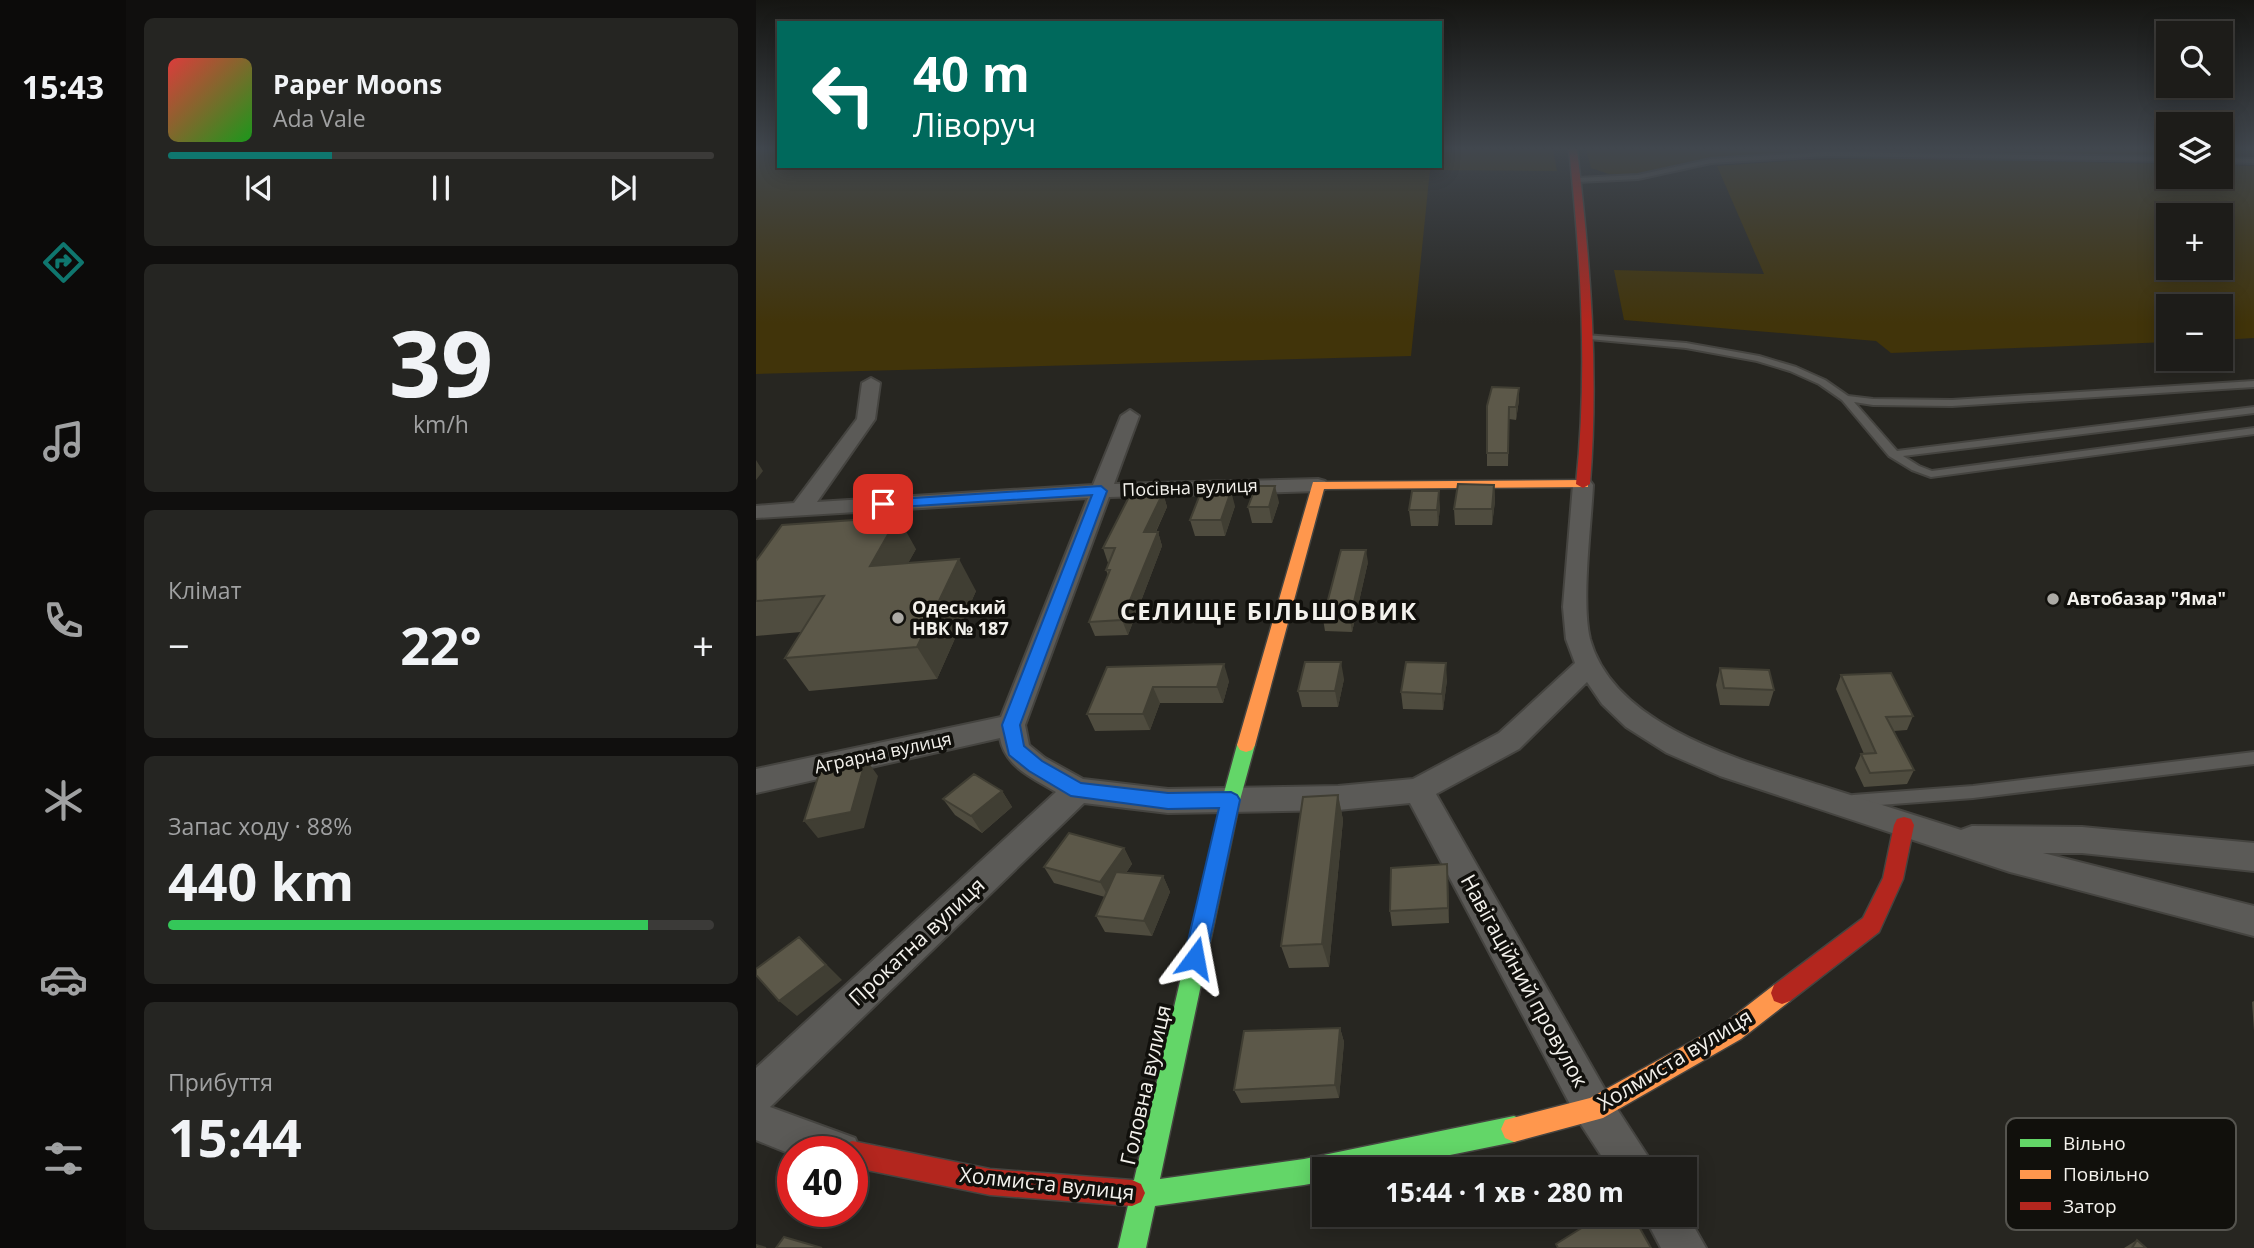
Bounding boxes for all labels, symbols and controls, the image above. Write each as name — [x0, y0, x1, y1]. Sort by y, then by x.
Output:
map controls — [2156, 21, 2233, 371]
button: search — [2156, 21, 2233, 98]
text: 40 m — [913, 40, 1030, 106]
icon: left — [798, 49, 889, 140]
text: 15:43 — [22, 65, 104, 108]
text: Paper Moons — [273, 66, 442, 102]
text: Ada Vale — [273, 102, 366, 134]
text: Ліворуч — [913, 103, 1036, 146]
button: layers — [2156, 112, 2233, 189]
icon: previous — [240, 169, 278, 207]
icon: pause — [422, 169, 460, 207]
icon: next — [604, 169, 642, 207]
button: + — [2156, 203, 2233, 280]
icon: directions — [39, 238, 88, 287]
button: − — [2156, 294, 2233, 371]
text: 39 — [389, 300, 493, 424]
text: km/h — [413, 408, 469, 440]
icon: music — [39, 417, 88, 466]
street label: Посівна вулиця — [1122, 473, 1258, 501]
pin — [853, 474, 913, 534]
icon: arrive — [864, 485, 902, 523]
text: Клімат — [168, 574, 241, 606]
place label: Автобазар "Яма" — [2067, 586, 2226, 610]
marker: Автобазар "Яма" — [2045, 591, 2061, 607]
district label: СЕЛИЩЕ БІЛЬШОВИК — [1120, 594, 1418, 627]
place label: Одеський НВК № 187 — [912, 595, 1009, 640]
icon: phone — [39, 596, 88, 645]
text: 22° — [400, 609, 482, 680]
marker: Одеський НВК № 187 — [890, 610, 906, 626]
text: − — [168, 619, 190, 671]
text: + — [692, 619, 714, 671]
street label: Аграрна вулиця — [812, 726, 954, 778]
icon: climate — [39, 776, 88, 825]
text: Запас ходу · 88% — [168, 810, 352, 842]
text: 440 km — [168, 845, 354, 916]
street label: Навігаційний провулок — [1455, 869, 1595, 1092]
street label: Прокатна вулиця — [842, 871, 990, 1012]
position arrow — [1158, 921, 1232, 995]
icon: car — [39, 955, 88, 1004]
street label: Головна вулиця — [1113, 1002, 1177, 1168]
street label: Холмиста вулиця — [1592, 1002, 1757, 1116]
text: Прибуття — [168, 1066, 273, 1098]
text: 15:44 — [168, 1101, 302, 1172]
legend — [2006, 1118, 2236, 1230]
text: Вільно — [2063, 1130, 2126, 1156]
icon: filters — [39, 1134, 88, 1183]
speed limit sign: 40 — [777, 1136, 868, 1227]
street label: Холмиста вулиця — [958, 1160, 1136, 1206]
text: Повільно — [2063, 1161, 2150, 1187]
text: 15:44 · 1 хв · 280 m — [1385, 1174, 1624, 1210]
text: Затор — [2063, 1193, 2117, 1219]

